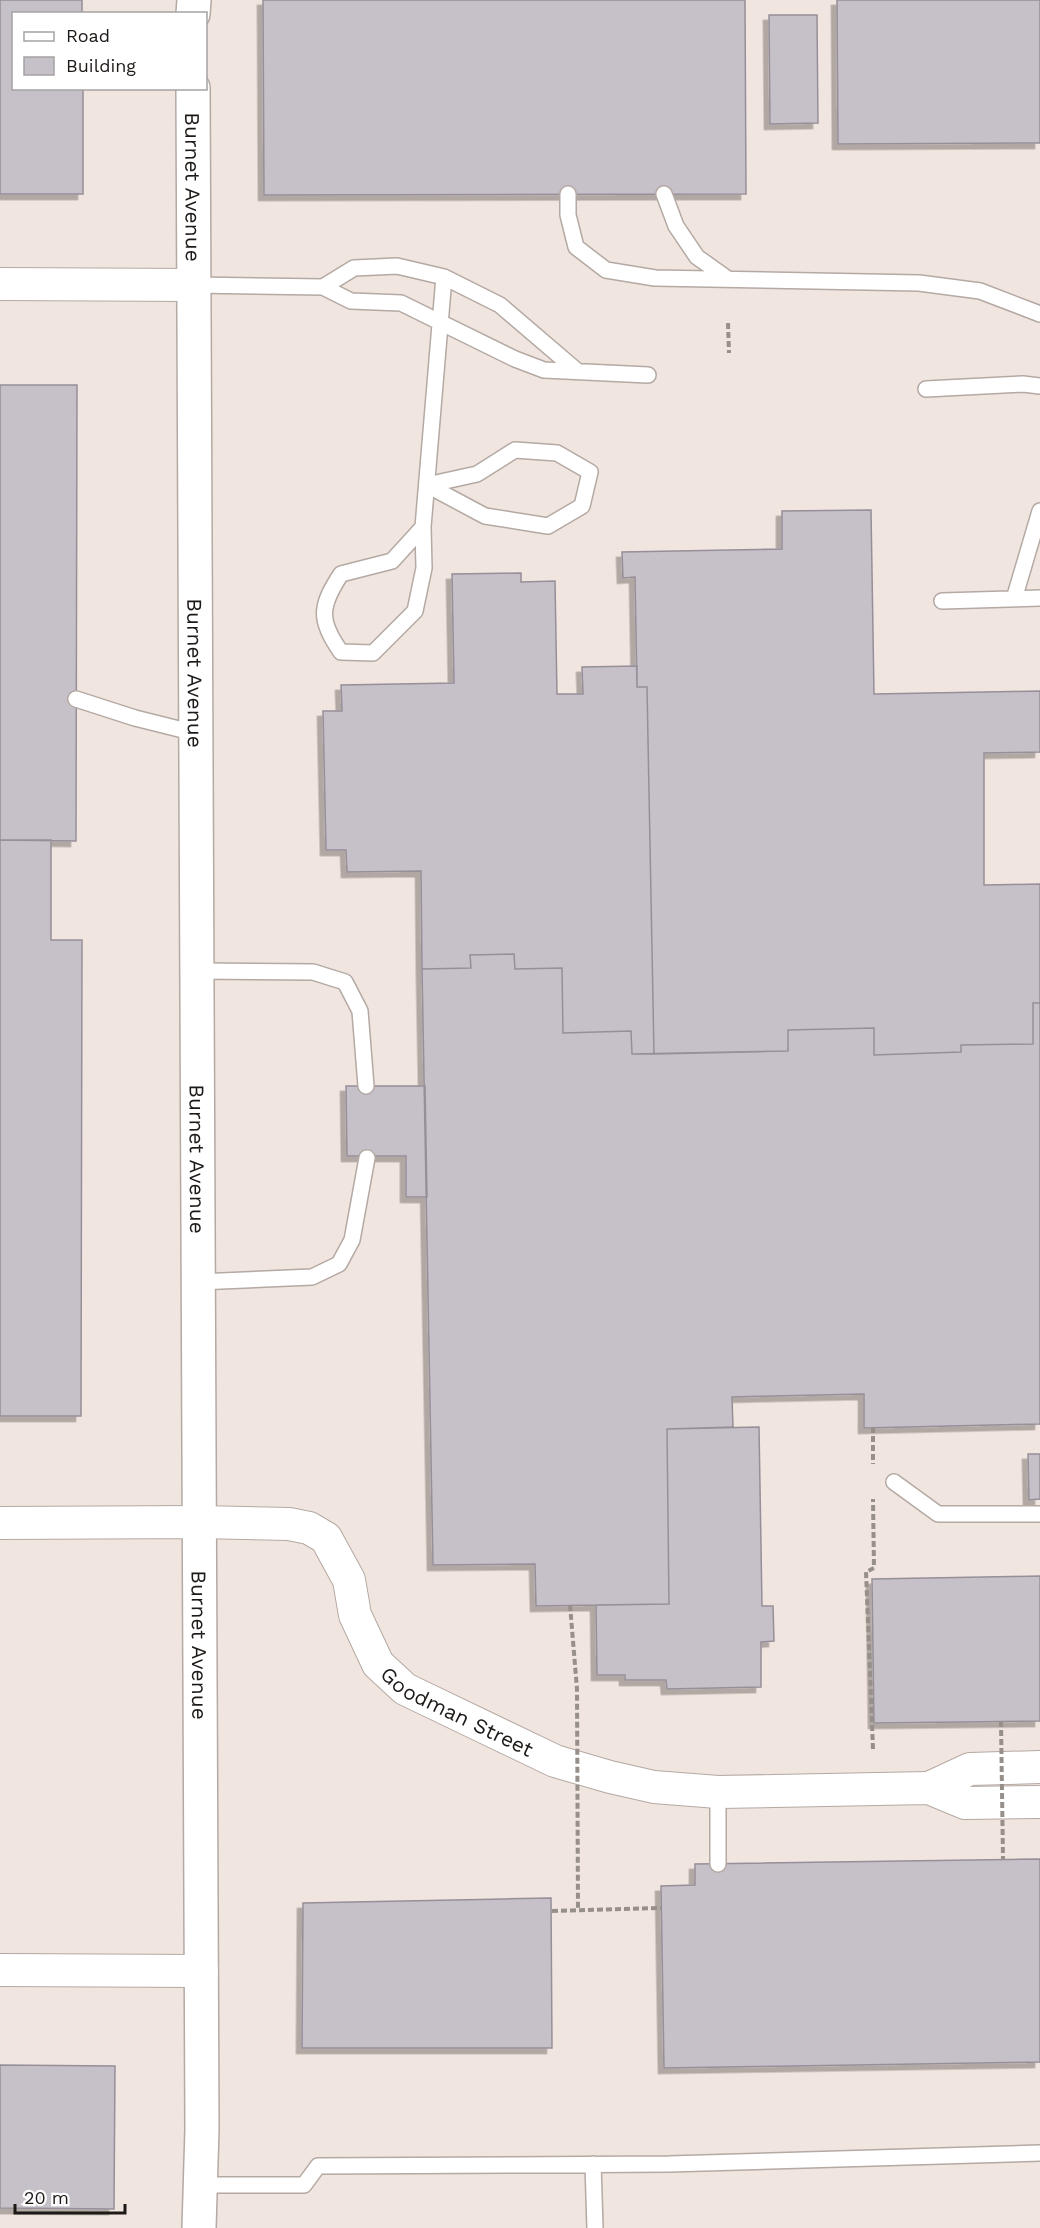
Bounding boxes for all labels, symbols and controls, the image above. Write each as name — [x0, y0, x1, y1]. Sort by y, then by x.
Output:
legend — [12, 12, 207, 90]
text: Road — [66, 25, 110, 46]
text: Building — [66, 55, 136, 76]
street label: Burnet Avenue — [181, 112, 206, 262]
street label: Burnet Avenue — [183, 598, 208, 748]
street label: Burnet Avenue — [185, 1084, 211, 1234]
street label: Burnet Avenue — [187, 1570, 213, 1720]
street label: Goodman Street — [376, 1661, 538, 1761]
scale bar — [15, 2177, 124, 2215]
text: 20 m — [24, 2187, 69, 2208]

